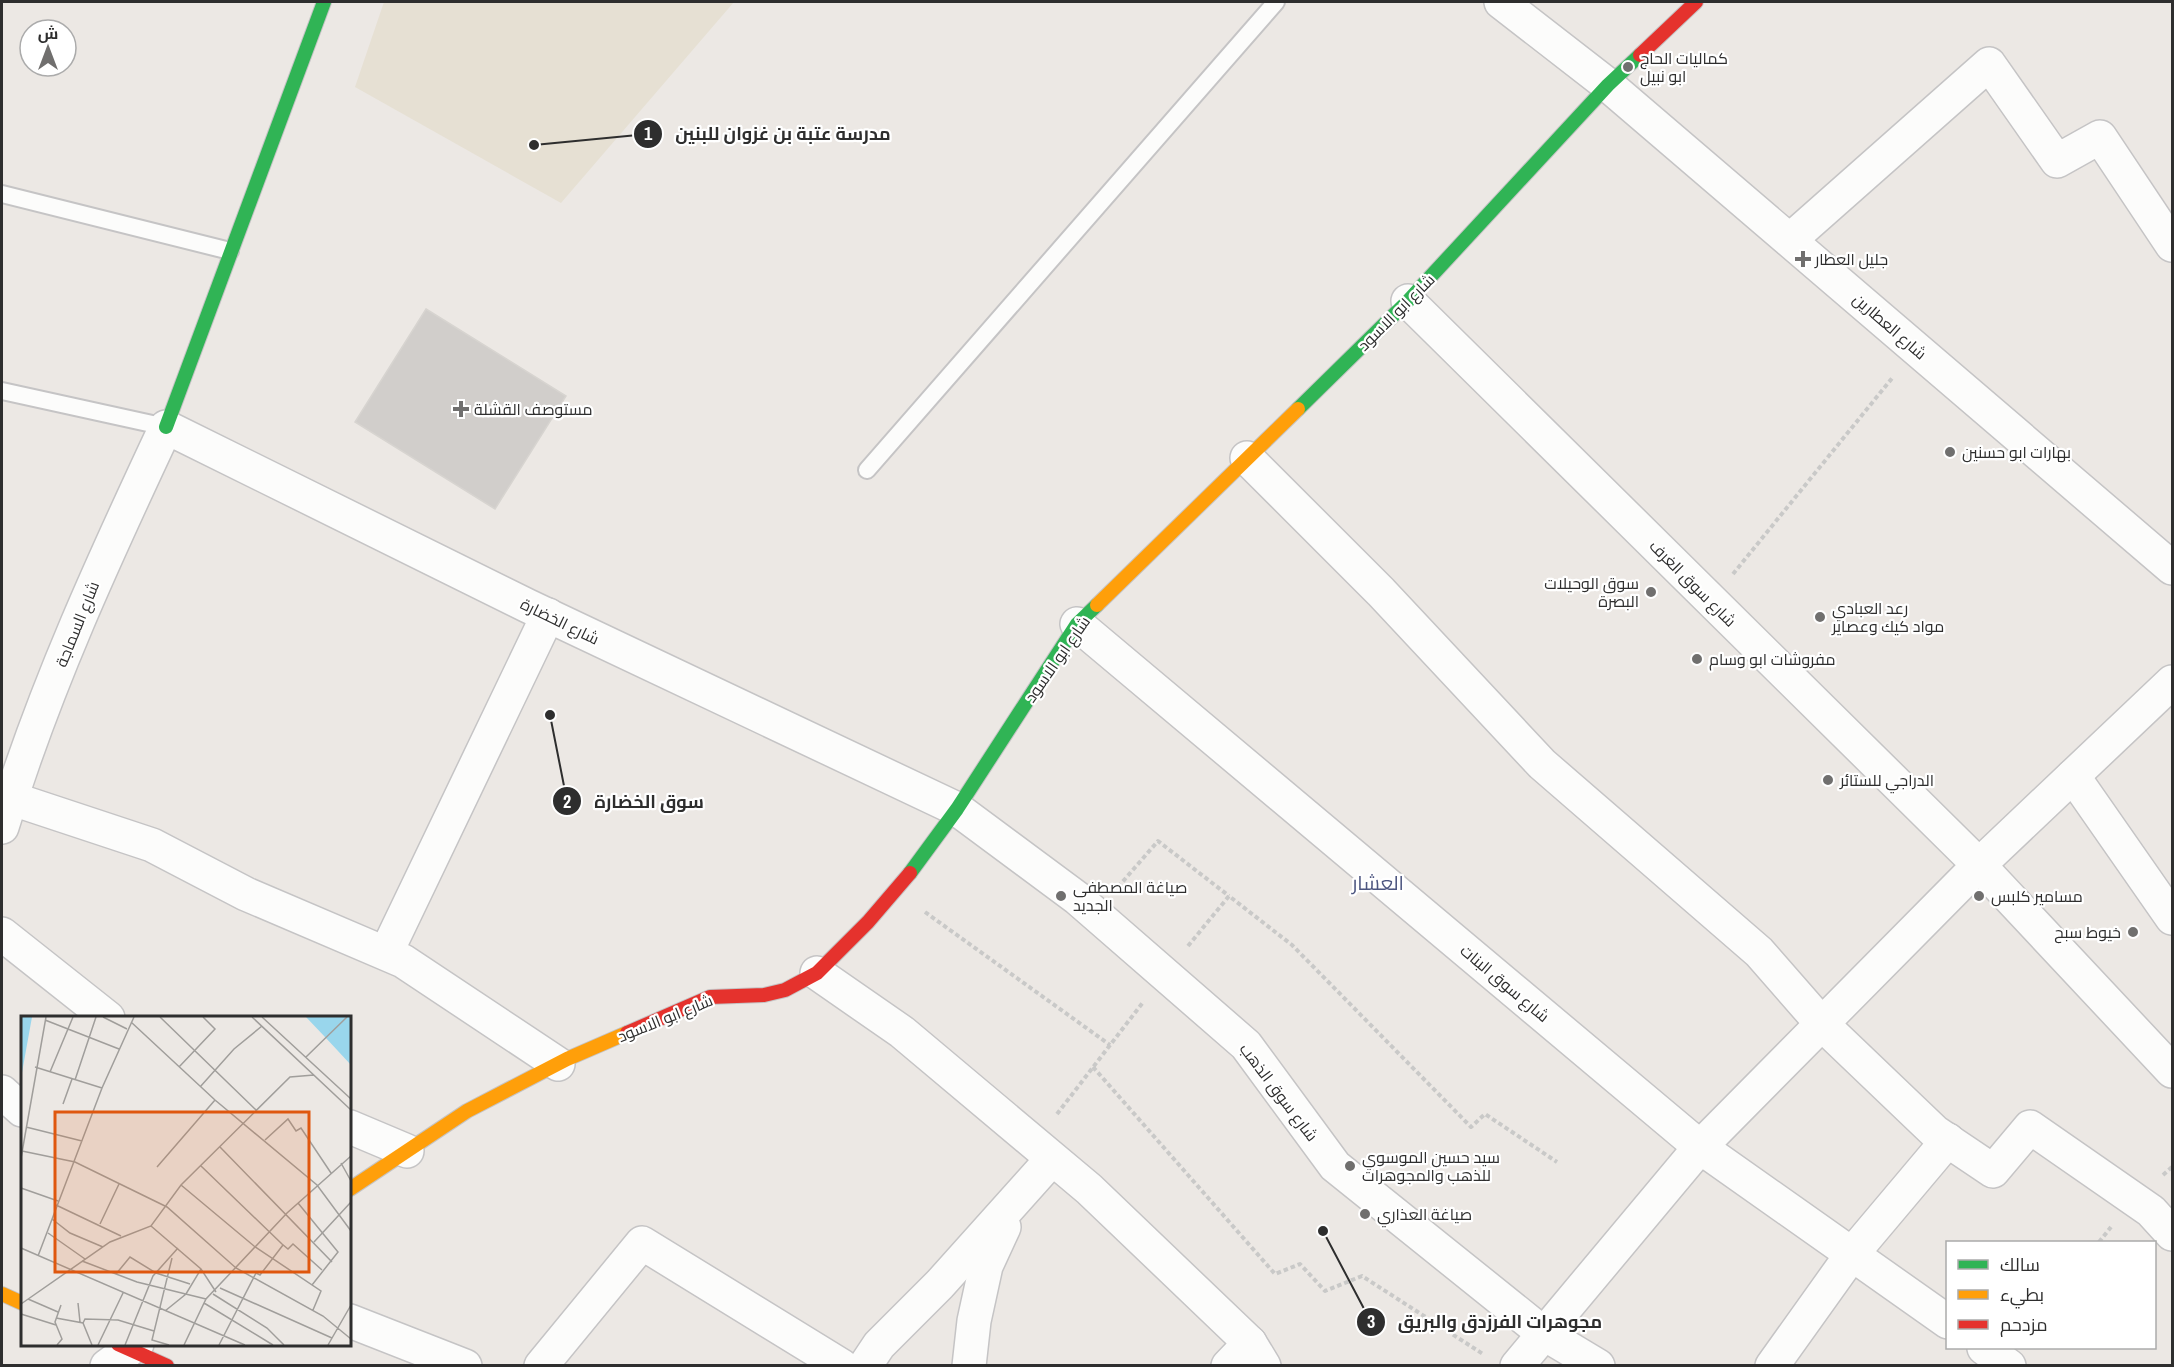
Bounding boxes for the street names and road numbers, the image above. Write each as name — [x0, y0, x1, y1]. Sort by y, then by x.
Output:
street label: شارع ابو الاسود — [1353, 269, 1440, 356]
street label: شارع العطارين — [1848, 288, 1932, 365]
street label: شارع سوق الغرف — [1644, 535, 1741, 632]
street label: شارع السماجة — [50, 578, 105, 671]
street label: شارع الخضارة — [517, 592, 603, 650]
street label: شارع ابو الاسود — [1019, 611, 1096, 707]
street label: شارع سوق البنات — [1455, 939, 1554, 1028]
street label: شارع ابو الاسود — [614, 989, 716, 1048]
street label: شارع سوق الذهب — [1234, 1038, 1323, 1146]

